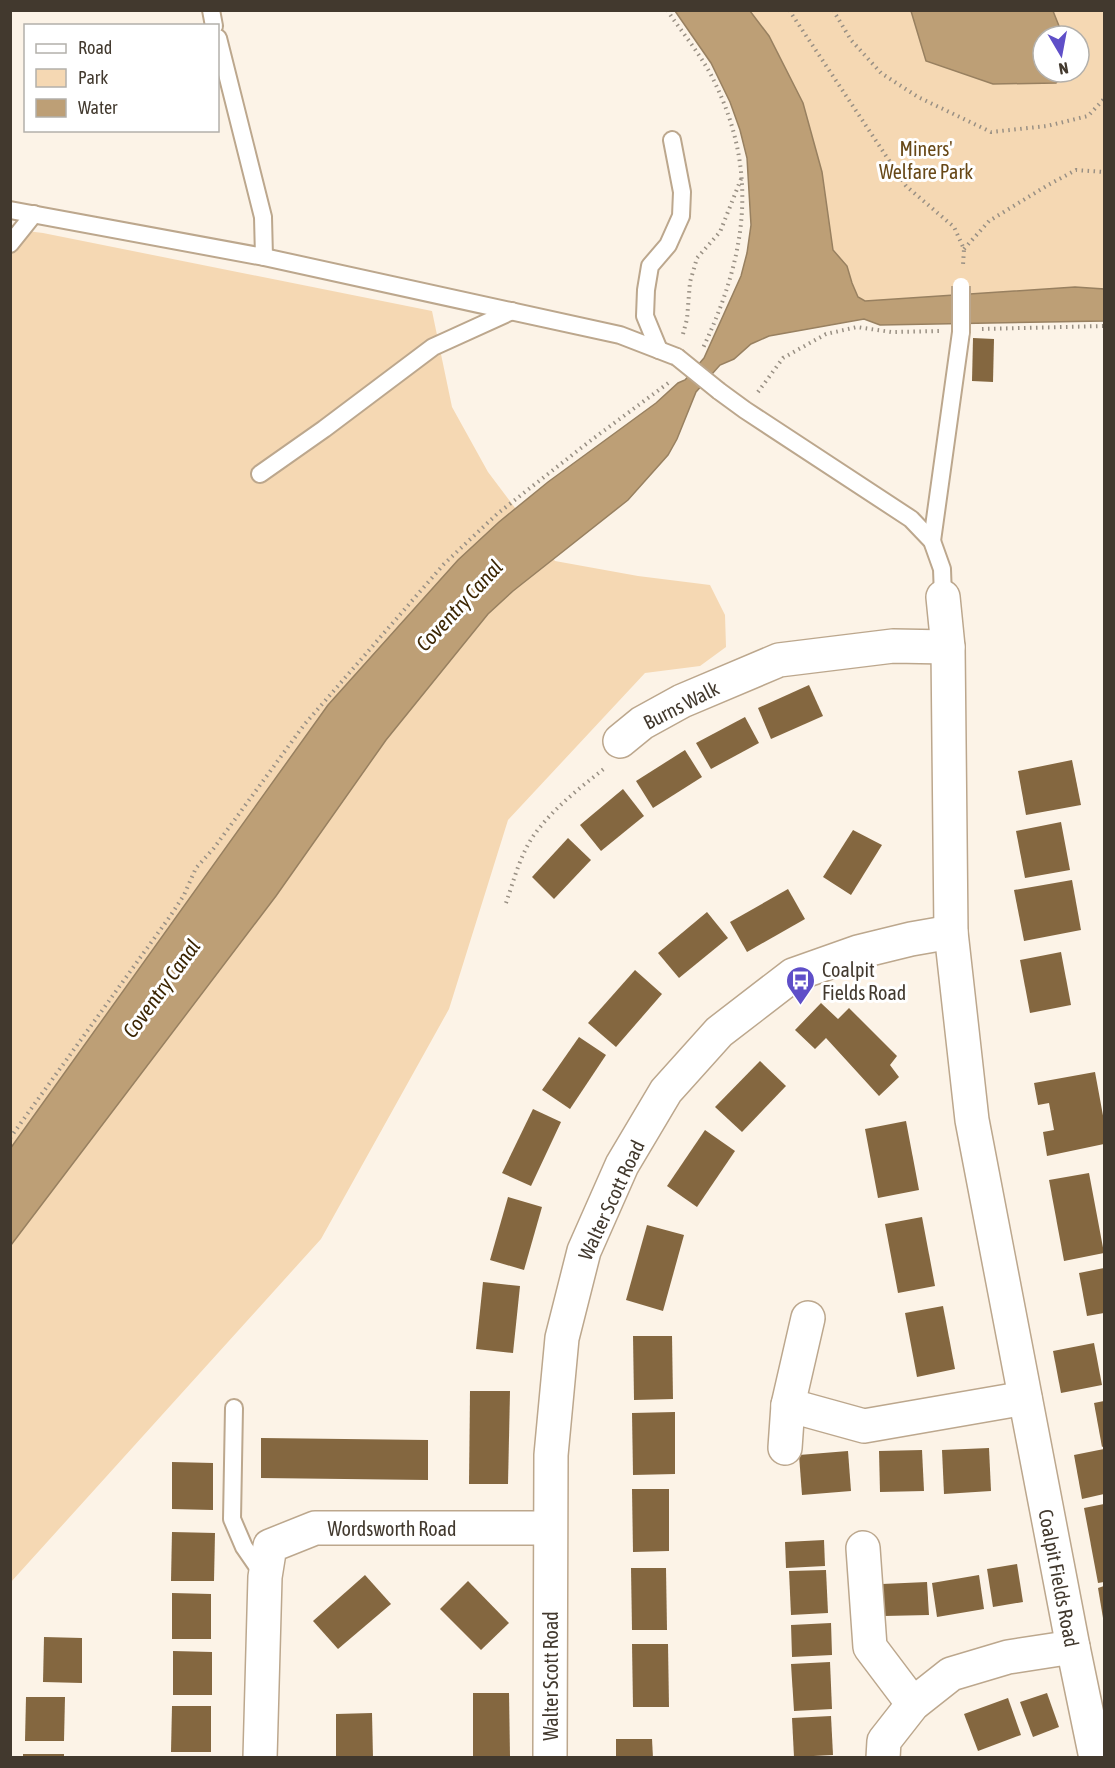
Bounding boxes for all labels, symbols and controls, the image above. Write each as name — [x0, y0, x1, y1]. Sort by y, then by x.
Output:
legend — [24, 24, 219, 132]
north arrow — [1031, 24, 1091, 84]
text: Road — [78, 37, 112, 58]
text: N — [1057, 59, 1070, 78]
text: Park — [78, 67, 108, 88]
text: Water — [78, 97, 118, 118]
park label: Miners' Welfare Park — [879, 137, 973, 183]
water label: Coventry Canal — [411, 554, 507, 656]
street label: Burns Walk — [639, 676, 723, 734]
water label: Coventry Canal — [117, 934, 205, 1042]
place label: Coalpit Fields Road — [822, 958, 906, 1004]
bus stop icon: Coalpit Fields Road — [785, 964, 817, 1006]
street label: Walter Scott Road — [573, 1136, 649, 1264]
street label: Coalpit Fields Road — [1034, 1507, 1084, 1649]
street label: Wordsworth Road — [328, 1517, 456, 1540]
street label: Walter Scott Road — [539, 1611, 562, 1741]

